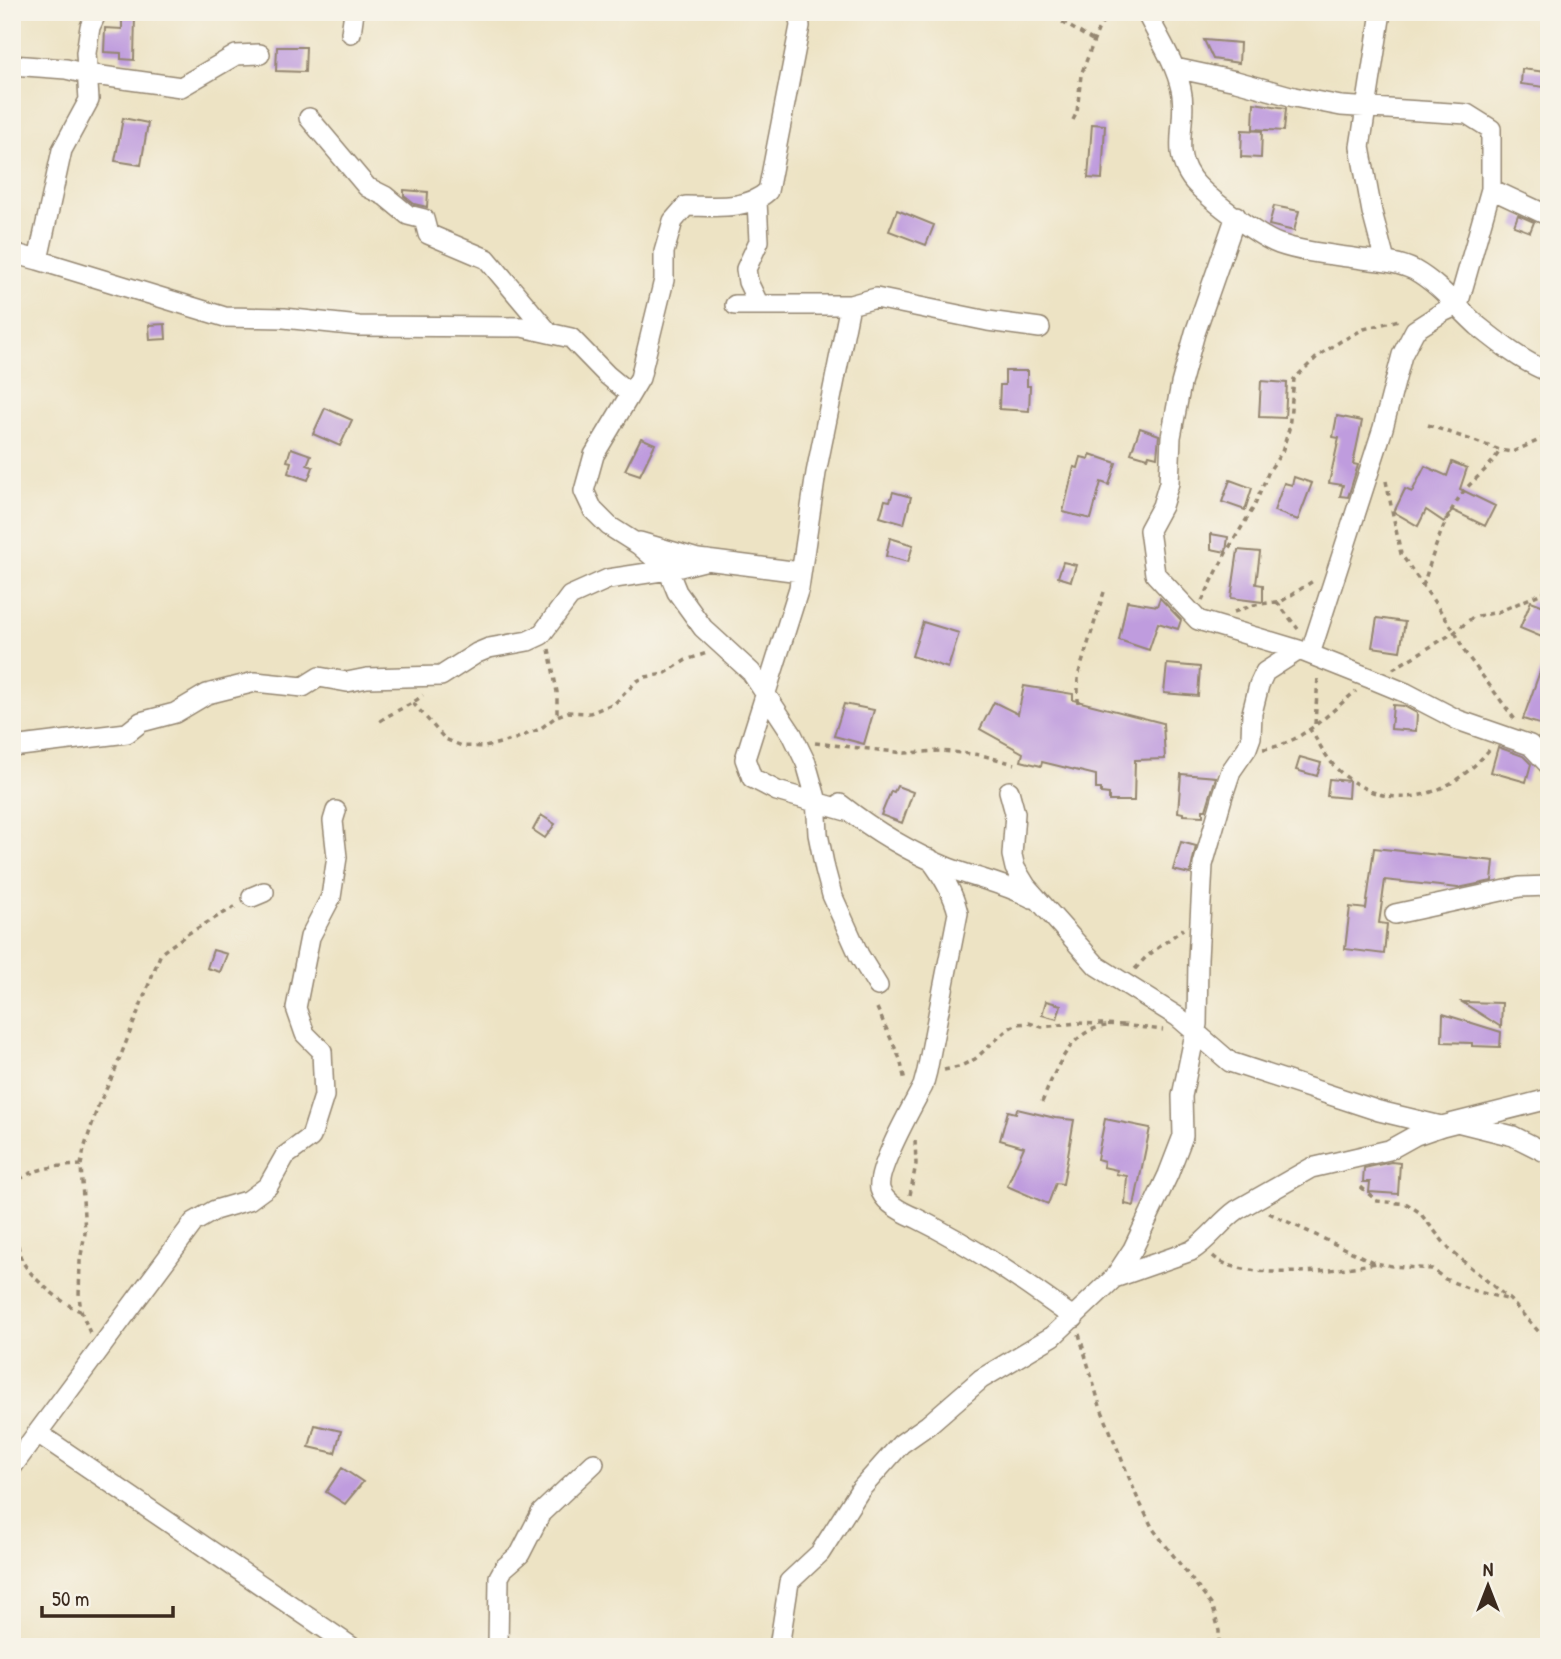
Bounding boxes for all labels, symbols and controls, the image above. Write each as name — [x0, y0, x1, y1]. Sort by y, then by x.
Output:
north arrow — [1452, 1550, 1522, 1620]
text: N — [1483, 1556, 1493, 1582]
scale bar — [42, 1575, 173, 1619]
text: 50 m — [52, 1584, 89, 1613]

